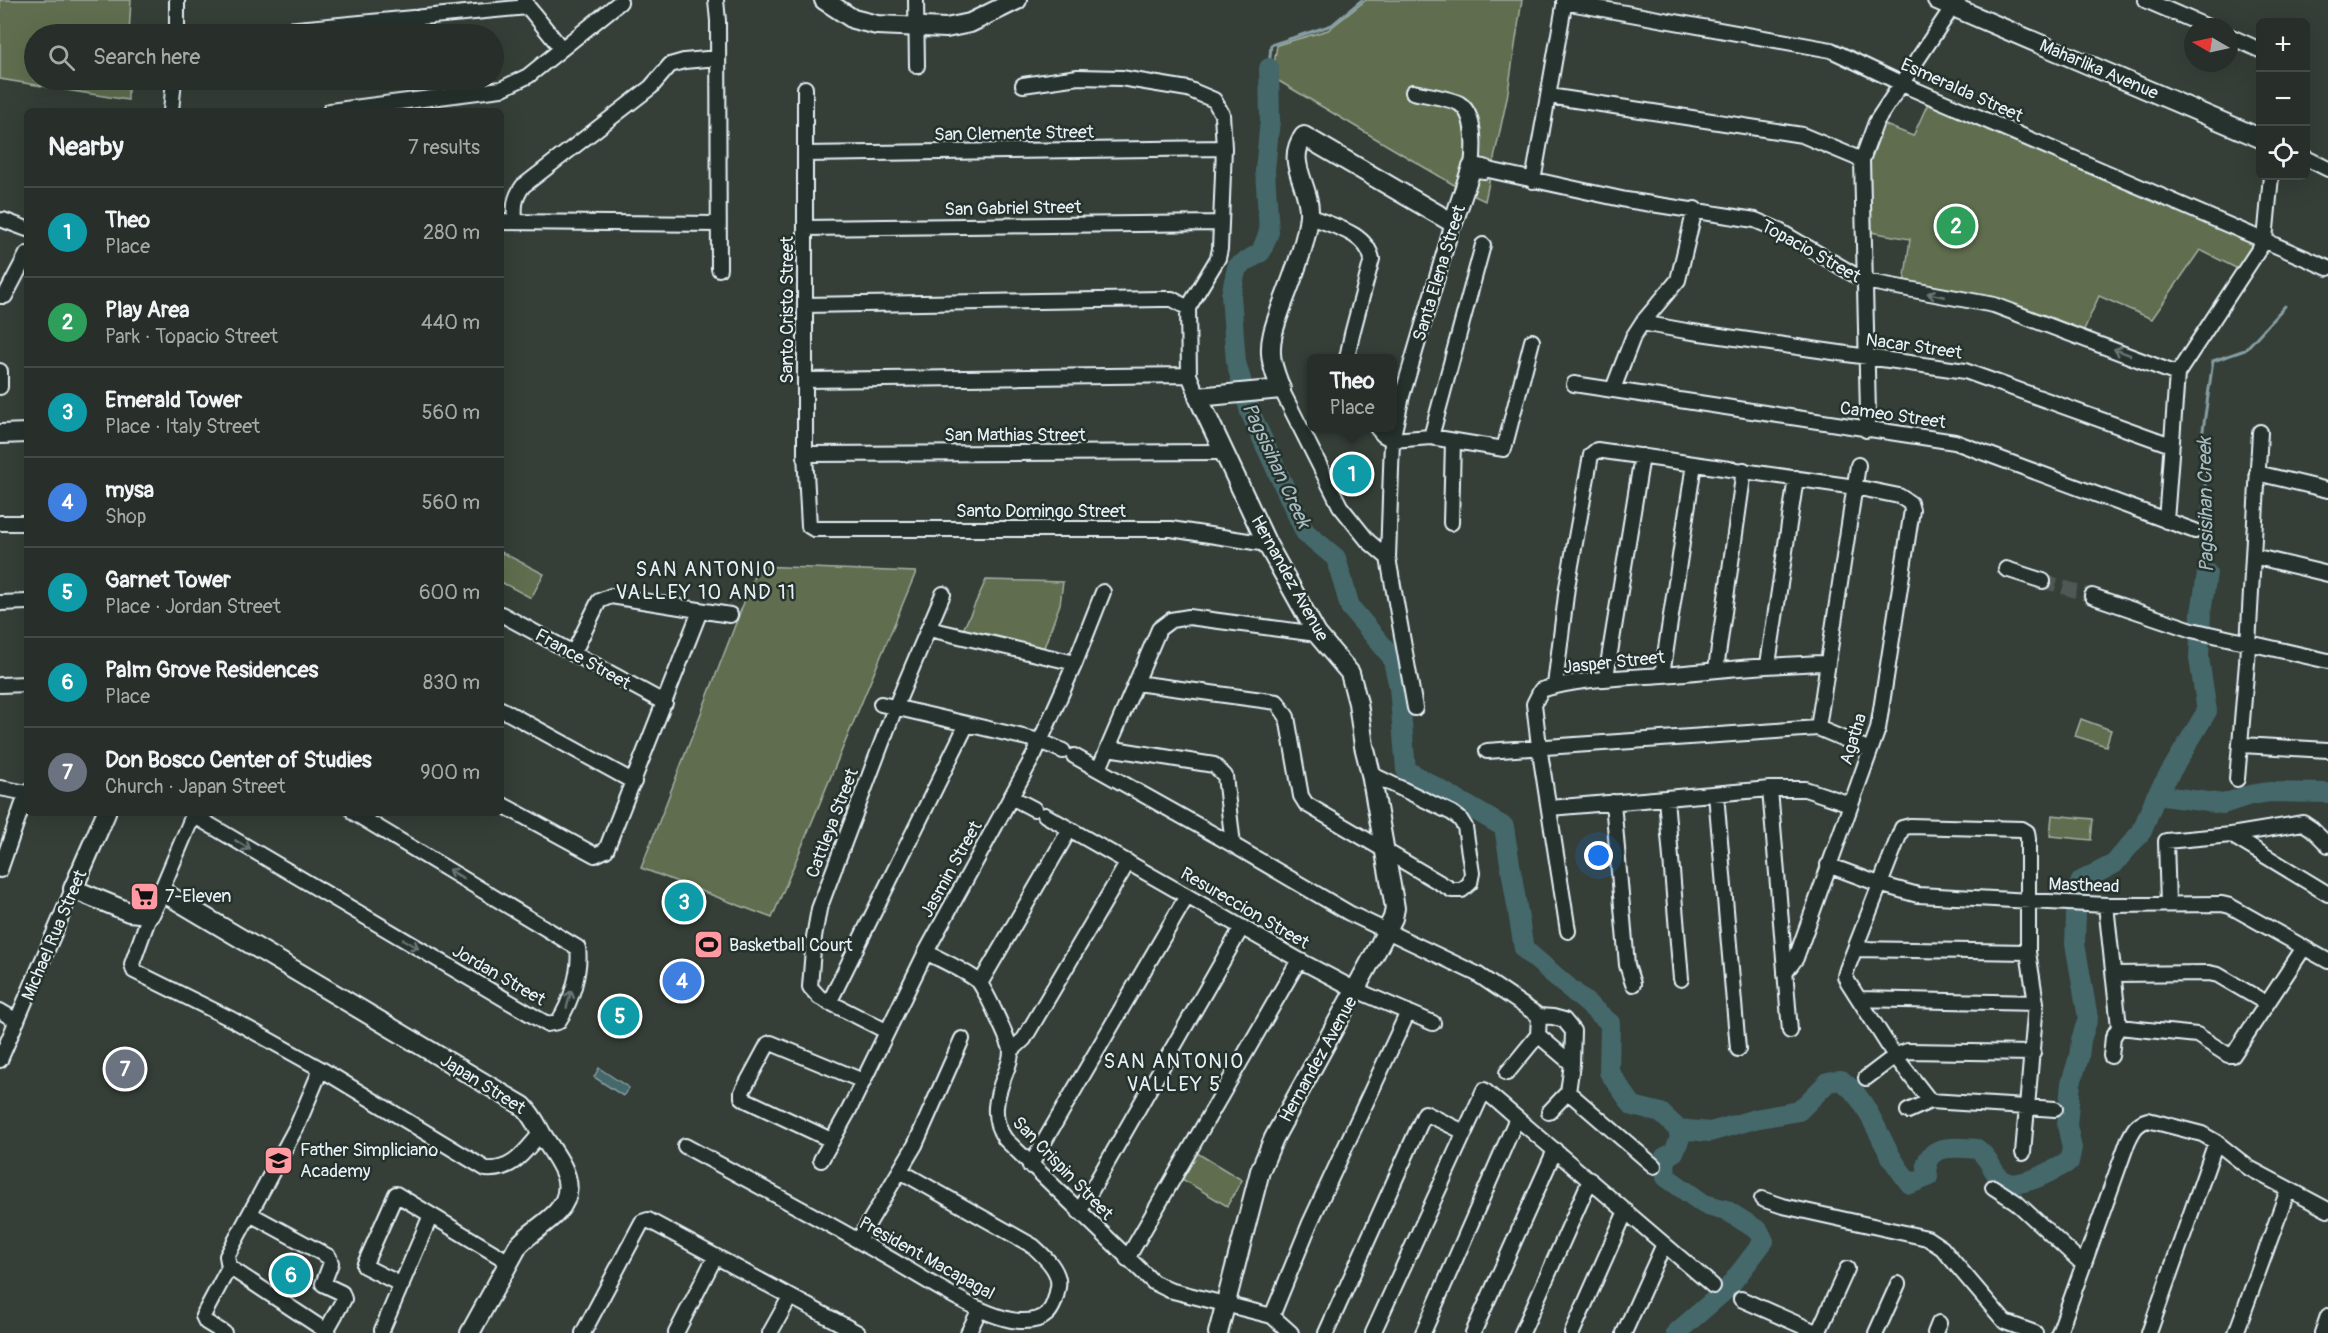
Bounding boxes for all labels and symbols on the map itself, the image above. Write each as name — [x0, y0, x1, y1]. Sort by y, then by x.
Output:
north arrow — [2184, 18, 2238, 72]
street label: Maharlika Avenue — [2036, 34, 2162, 105]
street label: Esmeralda Street — [1897, 53, 2027, 128]
street label: San Clemente Street — [934, 121, 1095, 146]
street label: San Gabriel Street — [944, 196, 1082, 221]
street label: Santa Elena Street — [1408, 202, 1471, 344]
pin: 2 — [1936, 204, 1976, 248]
street label: Topacio Street — [1757, 215, 1865, 289]
street label: Santo Cristo Street — [776, 235, 799, 384]
one-way arrow — [1927, 289, 1947, 300]
street label: Nacar Street — [1864, 328, 1964, 365]
one-way arrow — [2113, 346, 2132, 357]
street label: Cameo Street — [1838, 397, 1948, 434]
water label: Pagsisihan Creek — [1237, 399, 1317, 533]
street label: San Mathias Street — [944, 424, 1086, 447]
water label: Pagsisihan Creek — [2192, 435, 2219, 573]
pin: 1 — [1332, 452, 1372, 496]
street label: Santo Domingo Street — [956, 500, 1127, 523]
street label: Hernandez Avenue — [1245, 511, 1334, 645]
district label: SAN ANTONIO VALLEY 10 AND 11 — [615, 557, 797, 605]
street label: France Street — [531, 624, 635, 696]
street label: Jasper Street — [1562, 646, 1666, 679]
street label: Agatha — [1835, 711, 1872, 768]
street label: Cattleya Street — [801, 765, 864, 881]
street label: Jasmin Street — [915, 816, 988, 922]
one-way arrow — [234, 839, 251, 851]
your location — [1584, 841, 1613, 870]
street label: Resureccion Street — [1176, 862, 1314, 955]
street label: Michael Rua Street — [17, 866, 93, 1004]
one-way arrow — [448, 868, 465, 880]
street label: Masthead — [2048, 873, 2120, 898]
supermarket icon: 7-Eleven — [128, 880, 160, 912]
pin: 3 — [664, 880, 704, 924]
place label: 7-Eleven — [165, 885, 232, 908]
sports icon: Basketball Court — [692, 929, 724, 961]
place label: Basketball Court — [729, 934, 853, 957]
one-way arrow — [402, 938, 419, 950]
street label: Jordan Street — [448, 939, 550, 1012]
pin: 4 — [662, 958, 702, 1004]
one-way arrow — [564, 990, 575, 1009]
street label: Hernandez Avenue — [1274, 992, 1363, 1126]
pin: 5 — [600, 994, 640, 1038]
pin: 7 — [106, 1046, 144, 1092]
street label: Japan Street — [436, 1049, 530, 1120]
district label: SAN ANTONIO VALLEY 5 — [1103, 1049, 1245, 1097]
street label: San Crispin Street — [1007, 1112, 1119, 1226]
place label: Father Simpliciano Academy — [300, 1139, 438, 1183]
school or university icon: Father Simpliciano Academy — [263, 1144, 295, 1176]
street label: President Macapagal — [855, 1212, 999, 1305]
pin: 6 — [272, 1252, 310, 1298]

